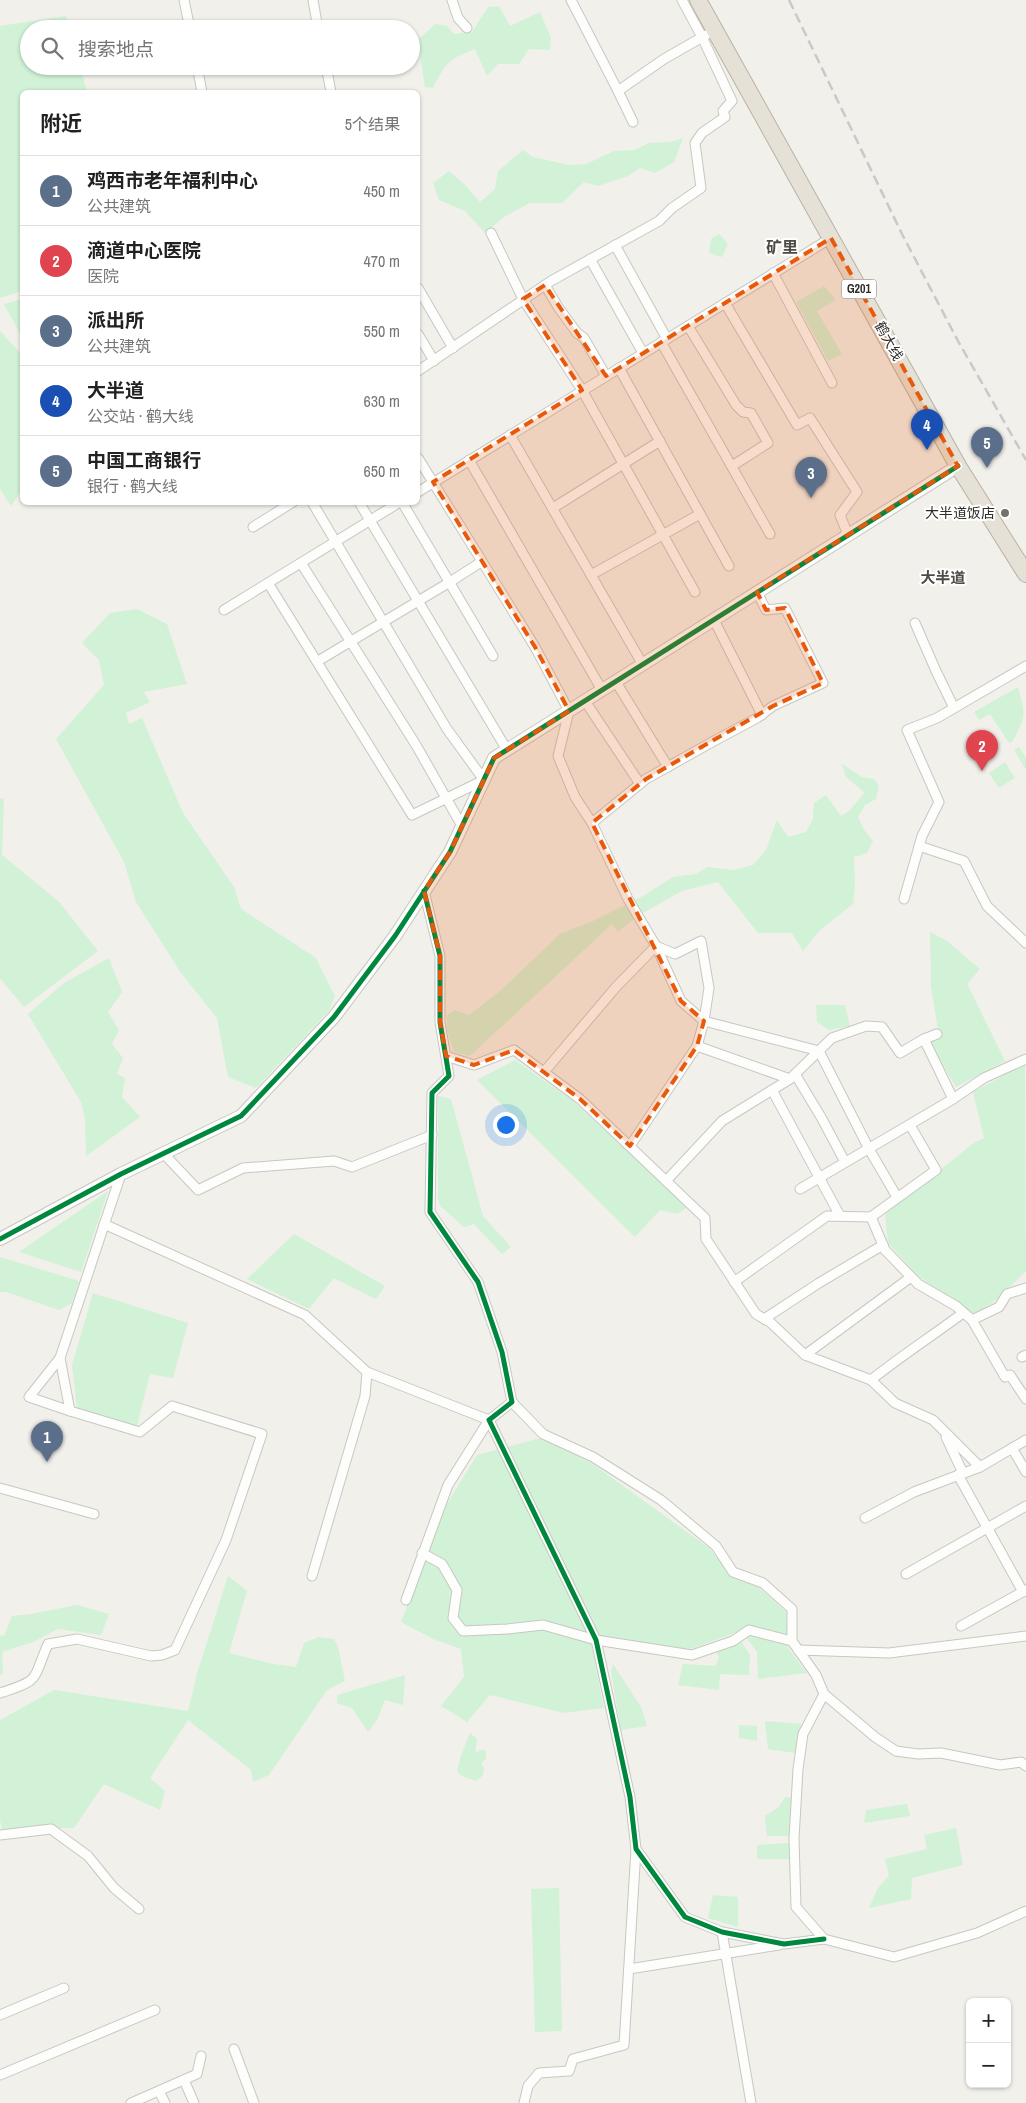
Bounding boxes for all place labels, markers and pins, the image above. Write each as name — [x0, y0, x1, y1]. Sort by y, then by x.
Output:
pin: 4 — [911, 409, 943, 450]
pin: 5 — [971, 427, 1003, 468]
pin: 3 — [795, 457, 827, 498]
place label: 大半道饭店 — [925, 504, 995, 522]
marker: 大半道饭店 — [999, 507, 1011, 519]
pin: 2 — [966, 730, 998, 771]
pin: 1 — [31, 1421, 63, 1462]

